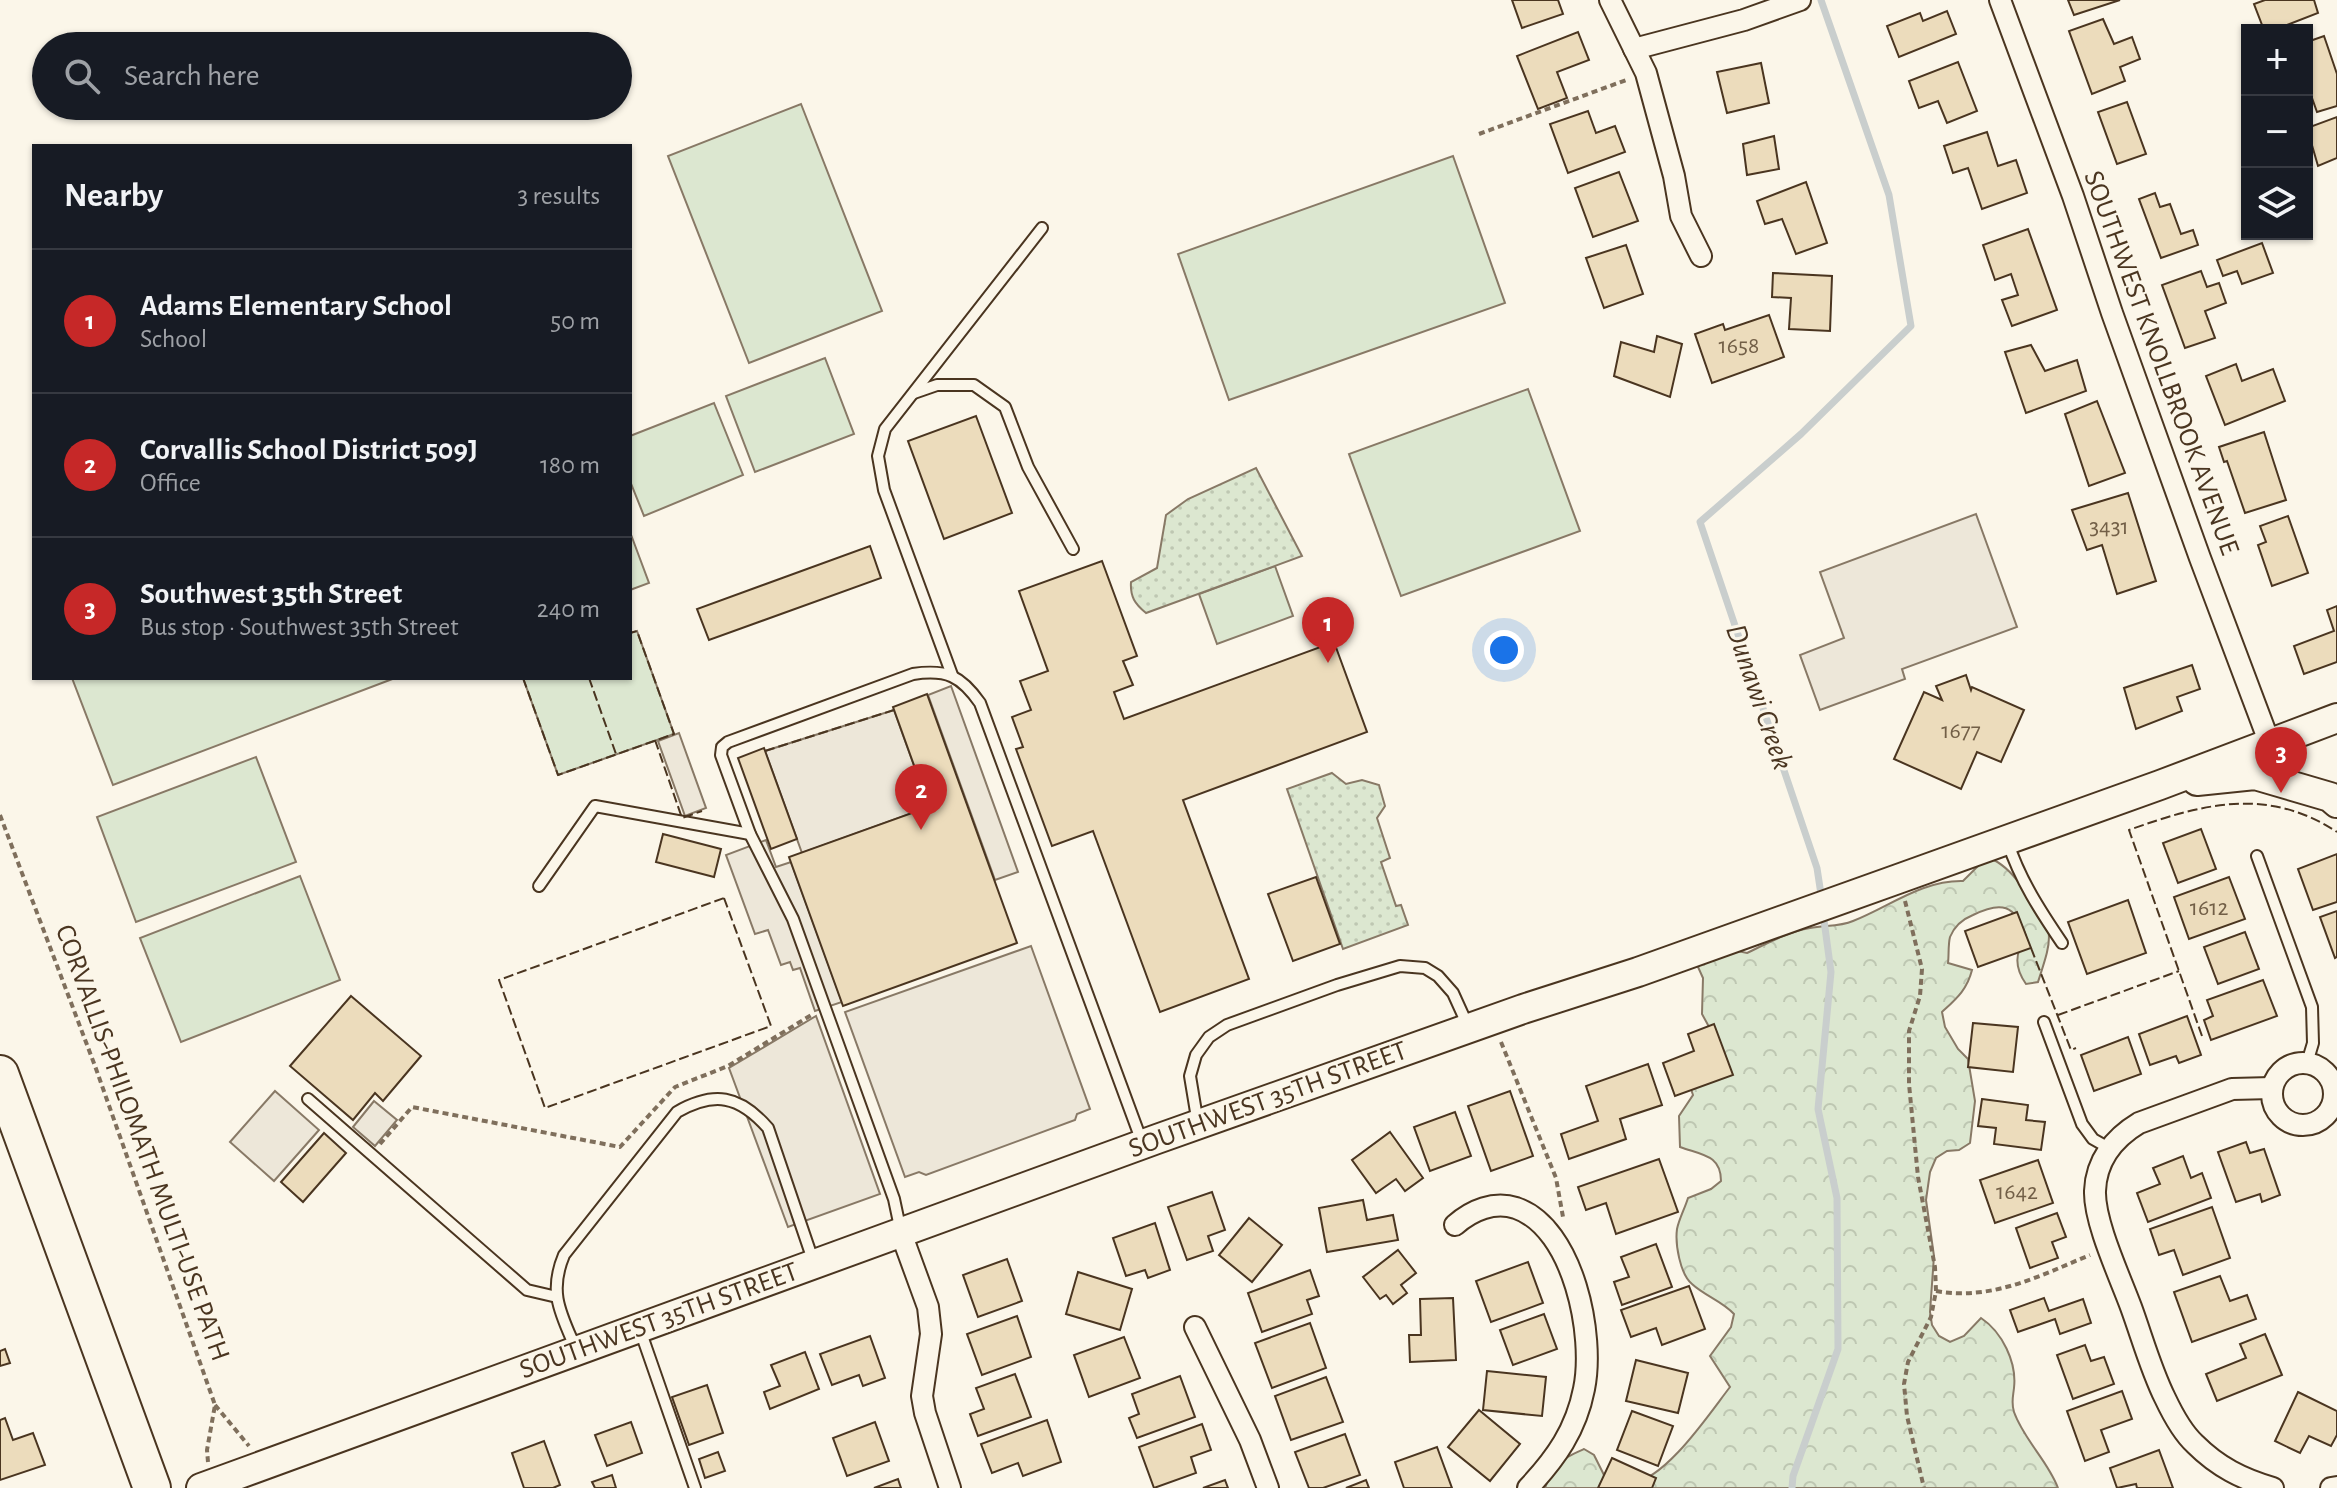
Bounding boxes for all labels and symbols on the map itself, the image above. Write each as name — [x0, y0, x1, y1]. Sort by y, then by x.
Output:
street label: SOUTHWEST KNOLLBROOK AVENUE — [2078, 167, 2244, 559]
house number: 1658 — [1719, 334, 1759, 358]
house number: 3431 — [2089, 515, 2129, 539]
pin: 1 — [1302, 597, 1354, 663]
water label: Dunawi Creek — [1720, 621, 1798, 774]
your location — [1484, 630, 1524, 670]
house number: 1677 — [1941, 719, 1981, 743]
pin: 3 — [2255, 727, 2307, 793]
pin: 2 — [895, 764, 947, 830]
house number: 1612 — [2190, 896, 2228, 920]
street label: CORVALLIS-PHILOMATH MULTI-USE PATH — [50, 921, 234, 1365]
street label: SOUTHWEST 35TH STREET — [1125, 1036, 1411, 1163]
house number: 1642 — [1996, 1180, 2038, 1204]
street label: SOUTHWEST 35TH STREET — [516, 1257, 802, 1384]

